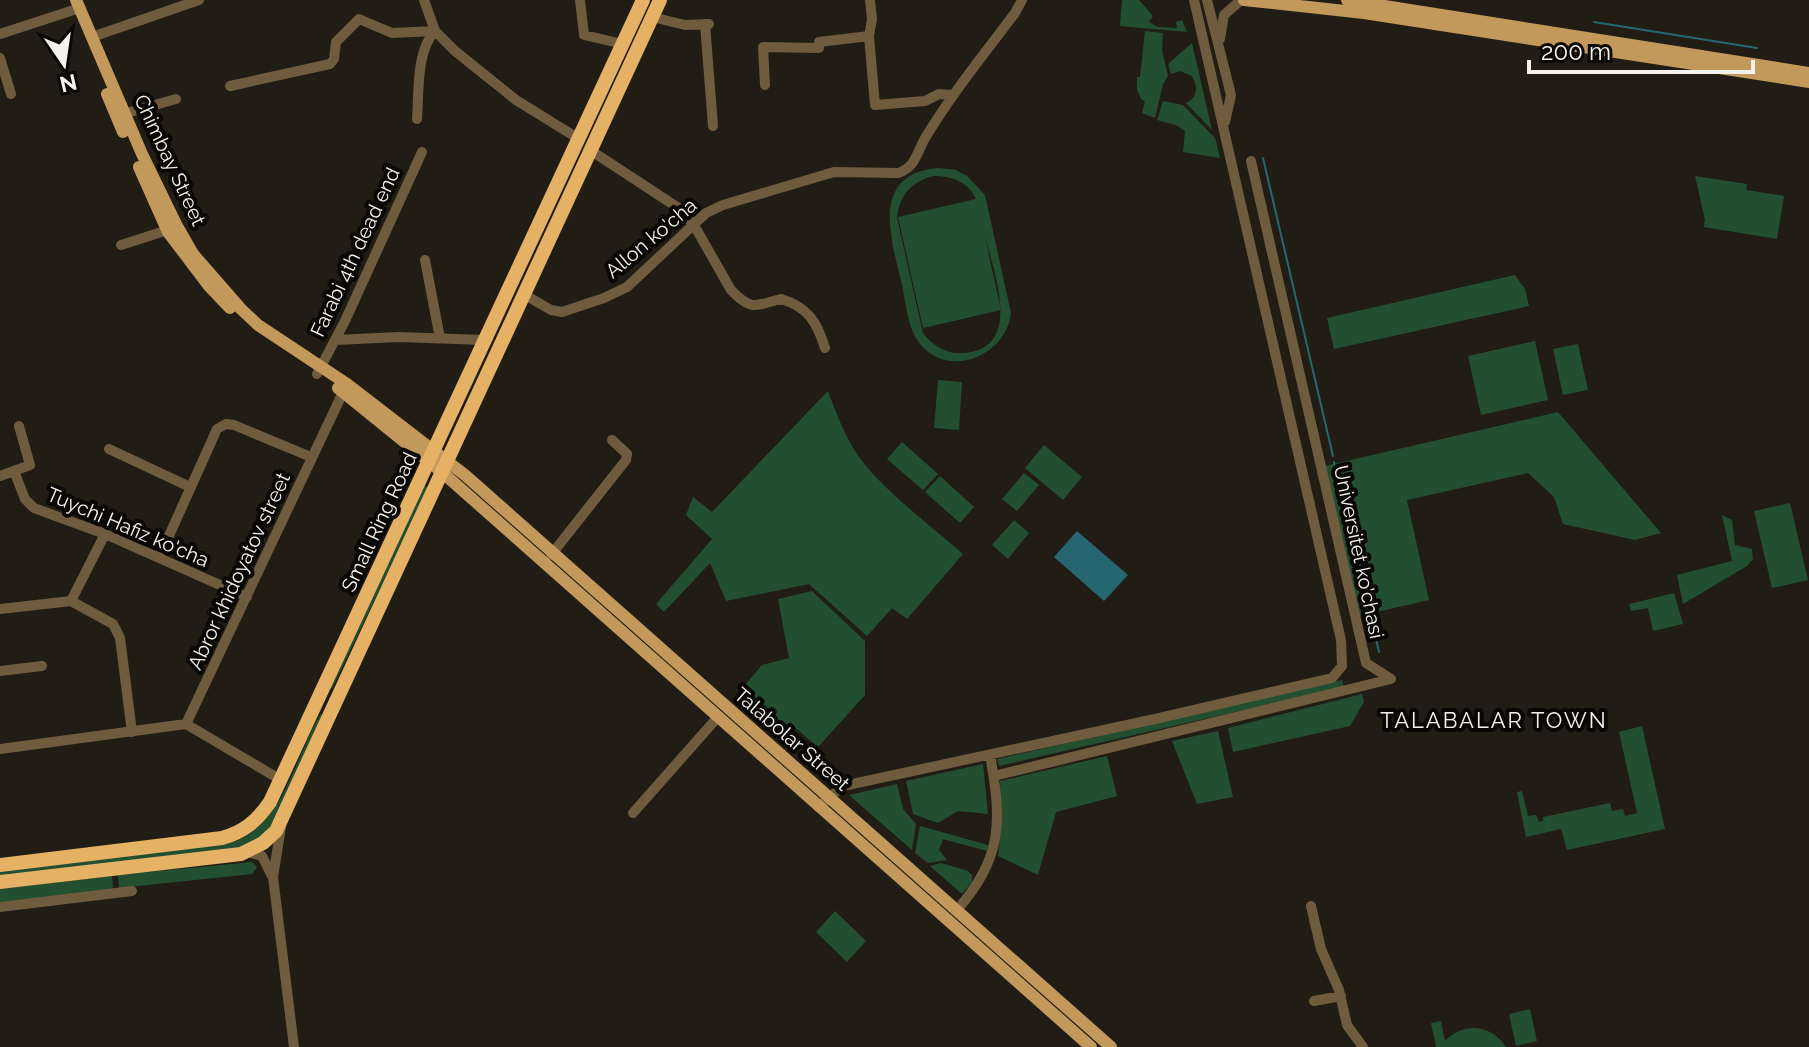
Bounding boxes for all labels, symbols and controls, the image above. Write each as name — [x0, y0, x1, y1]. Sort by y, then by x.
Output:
north arrow — [24, 24, 104, 104]
scale bar — [1529, 24, 1753, 74]
text: 200 m — [1541, 37, 1611, 66]
text: N — [57, 69, 80, 98]
street label: Chimbay Street — [129, 91, 211, 230]
street label: Farabi 4th dead end — [305, 164, 405, 340]
street label: Allon ko'cha — [601, 193, 701, 283]
street label: Small Ring Road — [336, 448, 422, 596]
street label: Universitet ko'chasi — [1329, 463, 1389, 641]
street label: Abror khidoyatov street — [183, 468, 295, 673]
street label: Tuychi Hafiz ko'cha — [43, 482, 213, 572]
street label: Talabolar Street — [729, 682, 855, 796]
district label: TALABALAR TOWN — [1380, 707, 1608, 733]

